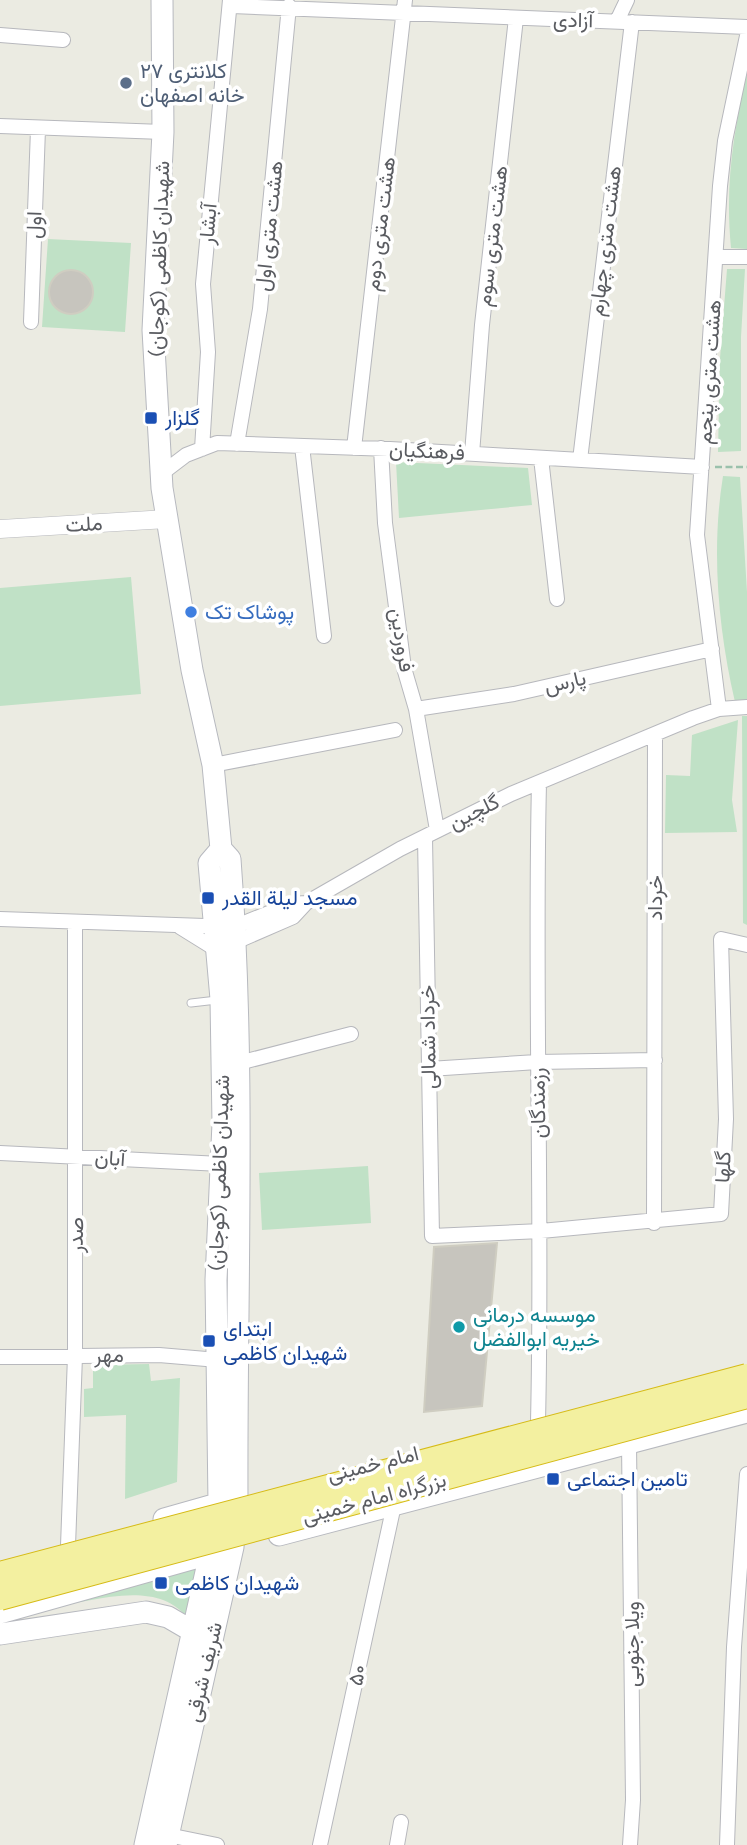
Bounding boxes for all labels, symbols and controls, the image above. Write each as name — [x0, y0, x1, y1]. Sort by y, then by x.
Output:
street label: آزادی — [553, 8, 596, 33]
place label: کلانتری ۲۷ خانه اصفهان — [140, 59, 244, 108]
marker: کلانتری ۲۷ خانه اصفهان — [118, 75, 134, 91]
street label: هشت متری دوم — [360, 155, 402, 293]
street label: شهیدان کاظمی (کوجان) — [144, 160, 175, 358]
street label: هشت متری اول — [250, 160, 289, 293]
street label: هشت متری سوم — [471, 164, 515, 308]
street label: هشت متری چهارم — [584, 164, 628, 318]
street label: آبشار — [194, 200, 223, 247]
street label: اول — [22, 211, 47, 239]
street label: هشت متری پنجم — [692, 299, 728, 445]
place label: گلزار — [164, 406, 200, 431]
marker: گلزار — [143, 410, 159, 426]
street label: فرهنگیان — [388, 437, 465, 466]
street label: ملت — [65, 511, 103, 537]
place label: پوشاک تک — [205, 600, 294, 626]
marker: پوشاک تک — [183, 604, 199, 620]
street label: فروردین — [384, 606, 419, 674]
street label: پارس — [542, 666, 589, 700]
street label: گلچین — [445, 789, 504, 836]
street label: خرداد — [643, 875, 668, 921]
place label: مسجد لیلة القدر — [221, 886, 357, 911]
marker: مسجد لیلة القدر — [200, 890, 216, 906]
street label: خرداد شمالی — [415, 985, 442, 1089]
street label: رزمندگان — [525, 1067, 552, 1139]
street label: شهیدان کاظمی (کوجان) — [204, 1074, 235, 1272]
street label: آبان — [94, 1145, 128, 1171]
street label: گلها — [710, 1150, 737, 1184]
street label: صدر — [64, 1217, 89, 1254]
place label: موسسه درمانی خیریه ابوالفضل — [473, 1303, 600, 1352]
place label: ابتدای شهیدان کاظمی — [223, 1317, 347, 1366]
marker: موسسه درمانی خیریه ابوالفضل — [451, 1319, 467, 1335]
marker: ابتدای شهیدان کاظمی — [201, 1333, 217, 1349]
street label: مهر — [93, 1343, 124, 1368]
street label: امام خمینی — [325, 1441, 422, 1489]
street label: بزرگراه امام خمینی — [299, 1467, 449, 1531]
place label: تامین اجتماعی — [567, 1467, 688, 1491]
marker: تامین اجتماعی — [545, 1471, 561, 1487]
place label: شهیدان کاظمی — [175, 1571, 299, 1596]
marker: شهیدان کاظمی — [153, 1575, 169, 1591]
street label: ویلا جنوبی — [620, 1601, 645, 1687]
street label: شریف شرقی — [181, 1620, 228, 1725]
street label: ۵۰ — [343, 1662, 371, 1688]

